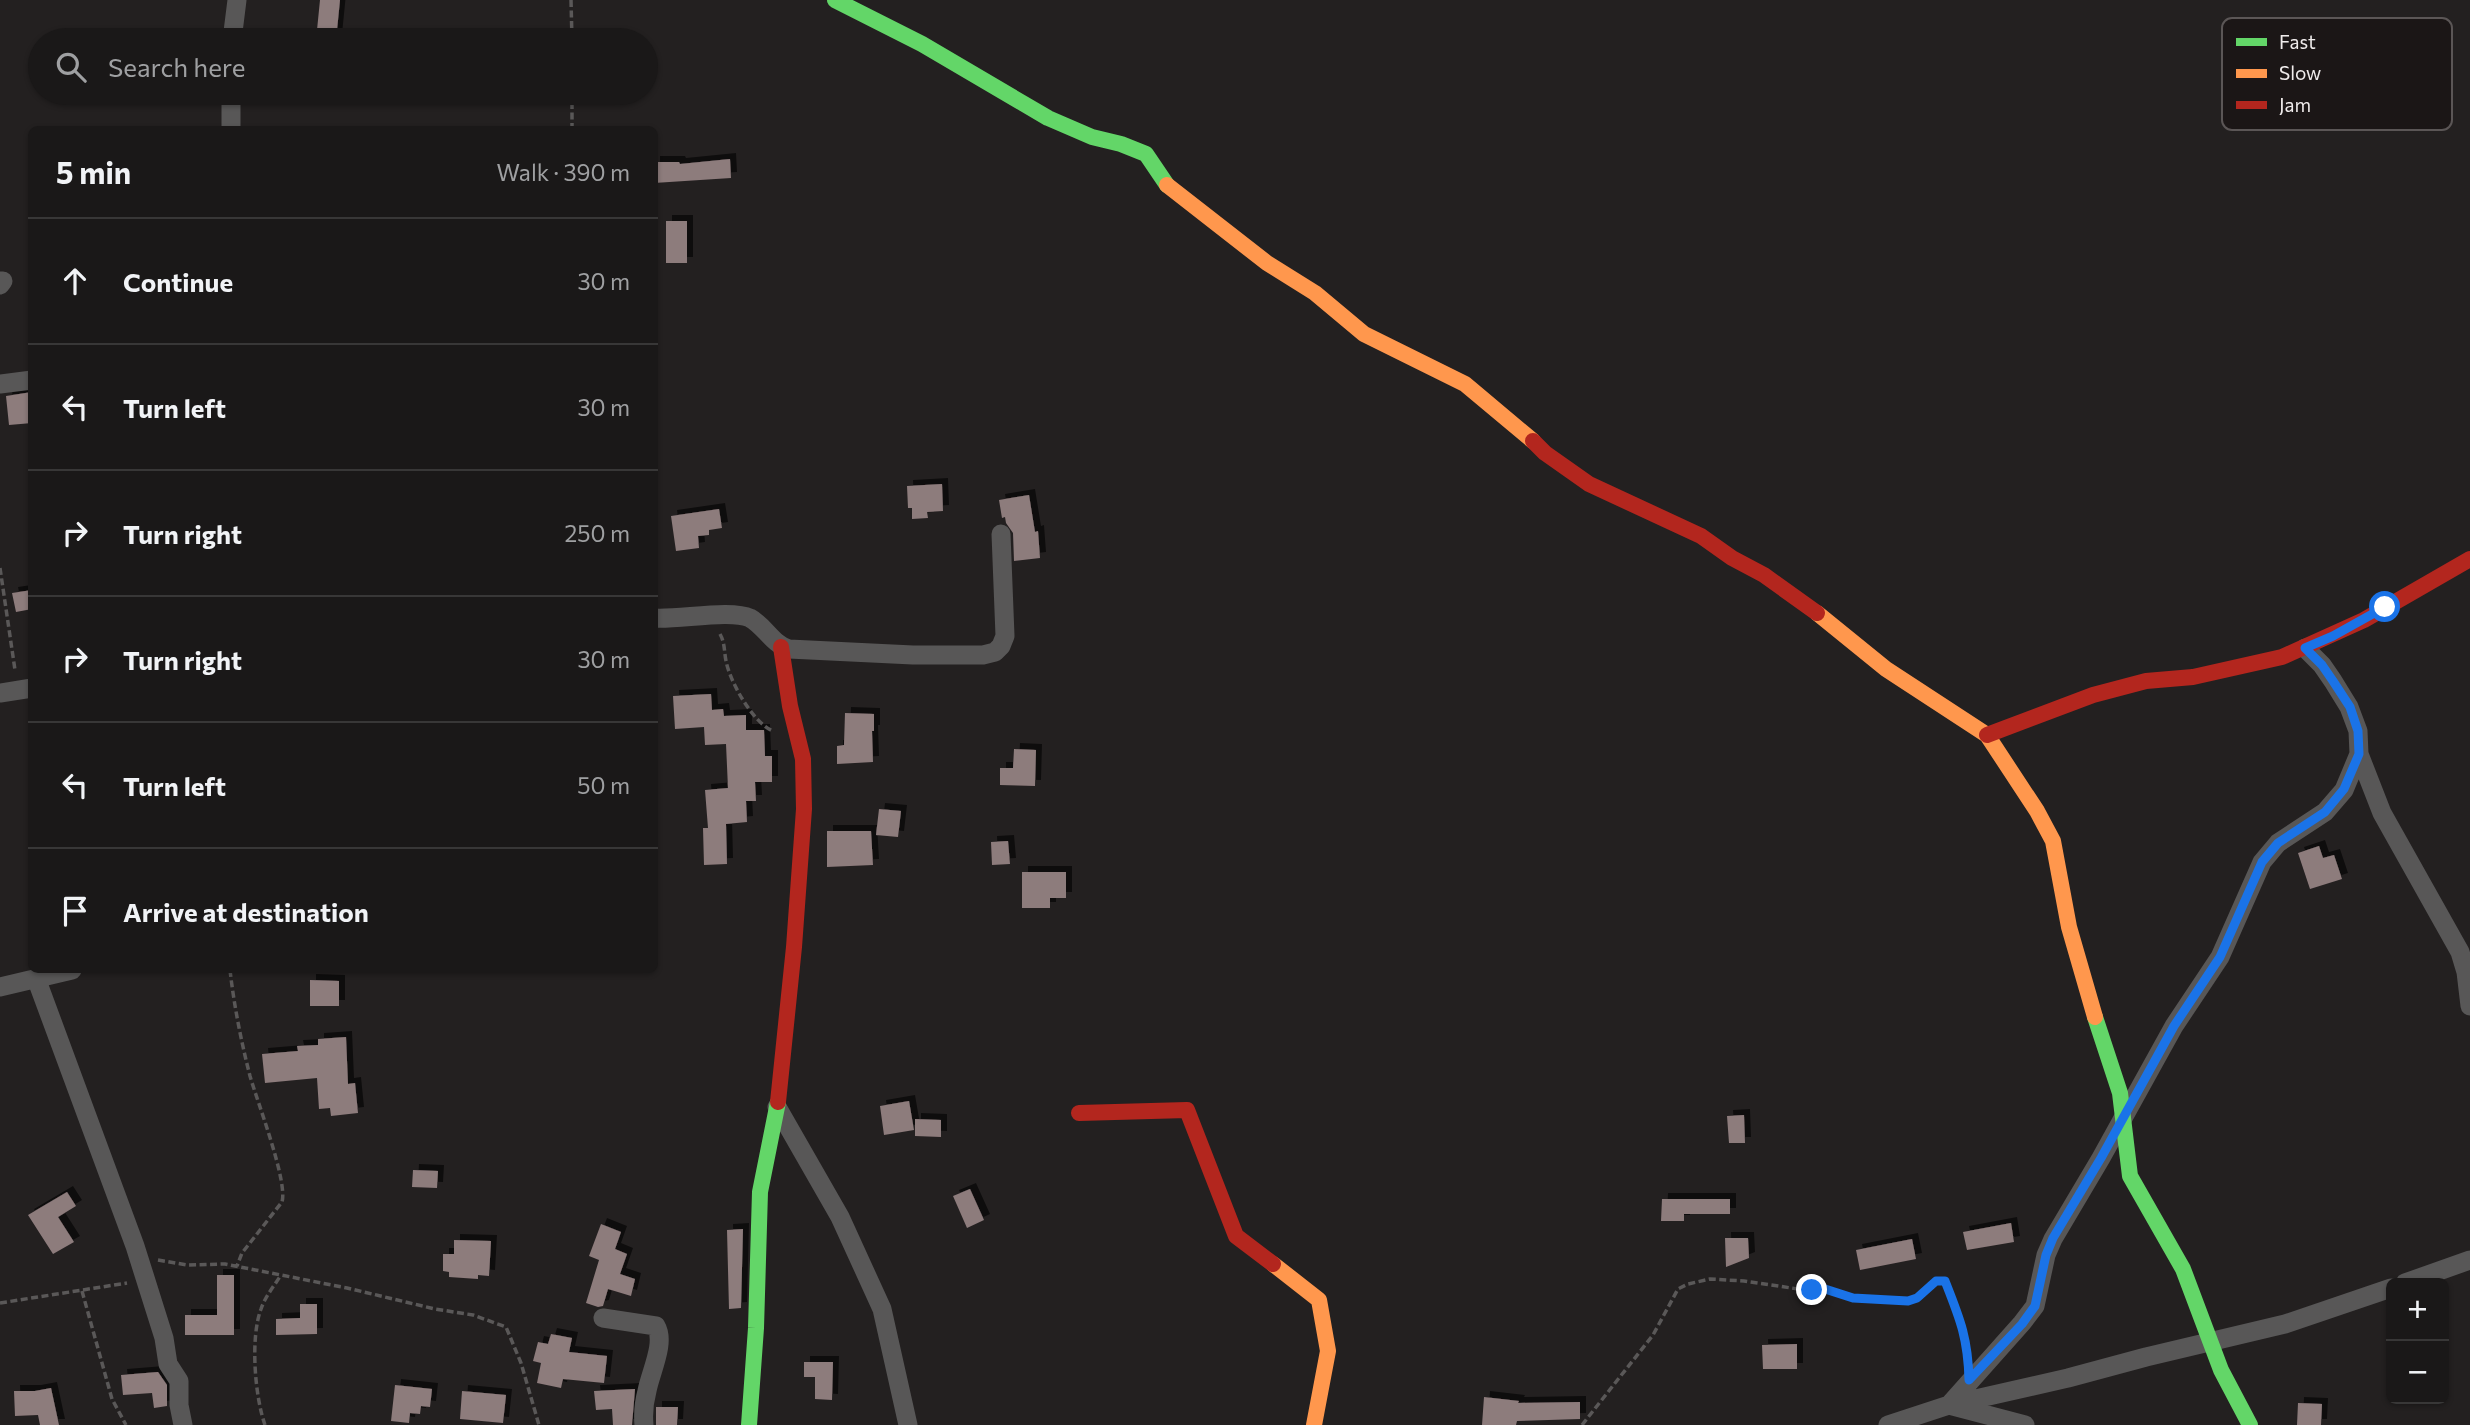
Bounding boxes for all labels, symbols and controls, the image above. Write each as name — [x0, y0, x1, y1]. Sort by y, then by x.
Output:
legend — [2222, 18, 2452, 130]
search box — [28, 28, 658, 105]
text: Fast — [2279, 30, 2316, 53]
icon: search — [52, 48, 90, 86]
text: Search here — [108, 51, 246, 82]
text: Slow — [2279, 61, 2321, 84]
text: Jam — [2279, 93, 2311, 116]
text: 5 min — [56, 153, 131, 190]
text: Walk · 390 m — [497, 158, 630, 186]
icon: ahead — [56, 262, 94, 300]
text: Continue — [123, 266, 233, 297]
text: 30 m — [577, 267, 630, 295]
icon: left — [56, 388, 94, 426]
text: Turn left — [123, 392, 226, 423]
text: 30 m — [577, 393, 630, 421]
icon: right — [56, 514, 94, 552]
text: Turn right — [123, 518, 242, 549]
text: 250 m — [565, 519, 630, 547]
route start — [2369, 591, 2400, 622]
icon: right — [56, 640, 94, 678]
text: Turn right — [123, 644, 242, 675]
text: 30 m — [577, 645, 630, 673]
icon: left — [56, 766, 94, 804]
text: Turn left — [123, 770, 226, 801]
text: 50 m — [577, 771, 630, 799]
icon: arrive — [56, 892, 94, 930]
text: Arrive at destination — [123, 896, 369, 927]
route end — [1796, 1274, 1827, 1305]
map controls — [2386, 1278, 2449, 1404]
button: + — [2386, 1278, 2449, 1341]
button: − — [2386, 1341, 2449, 1404]

